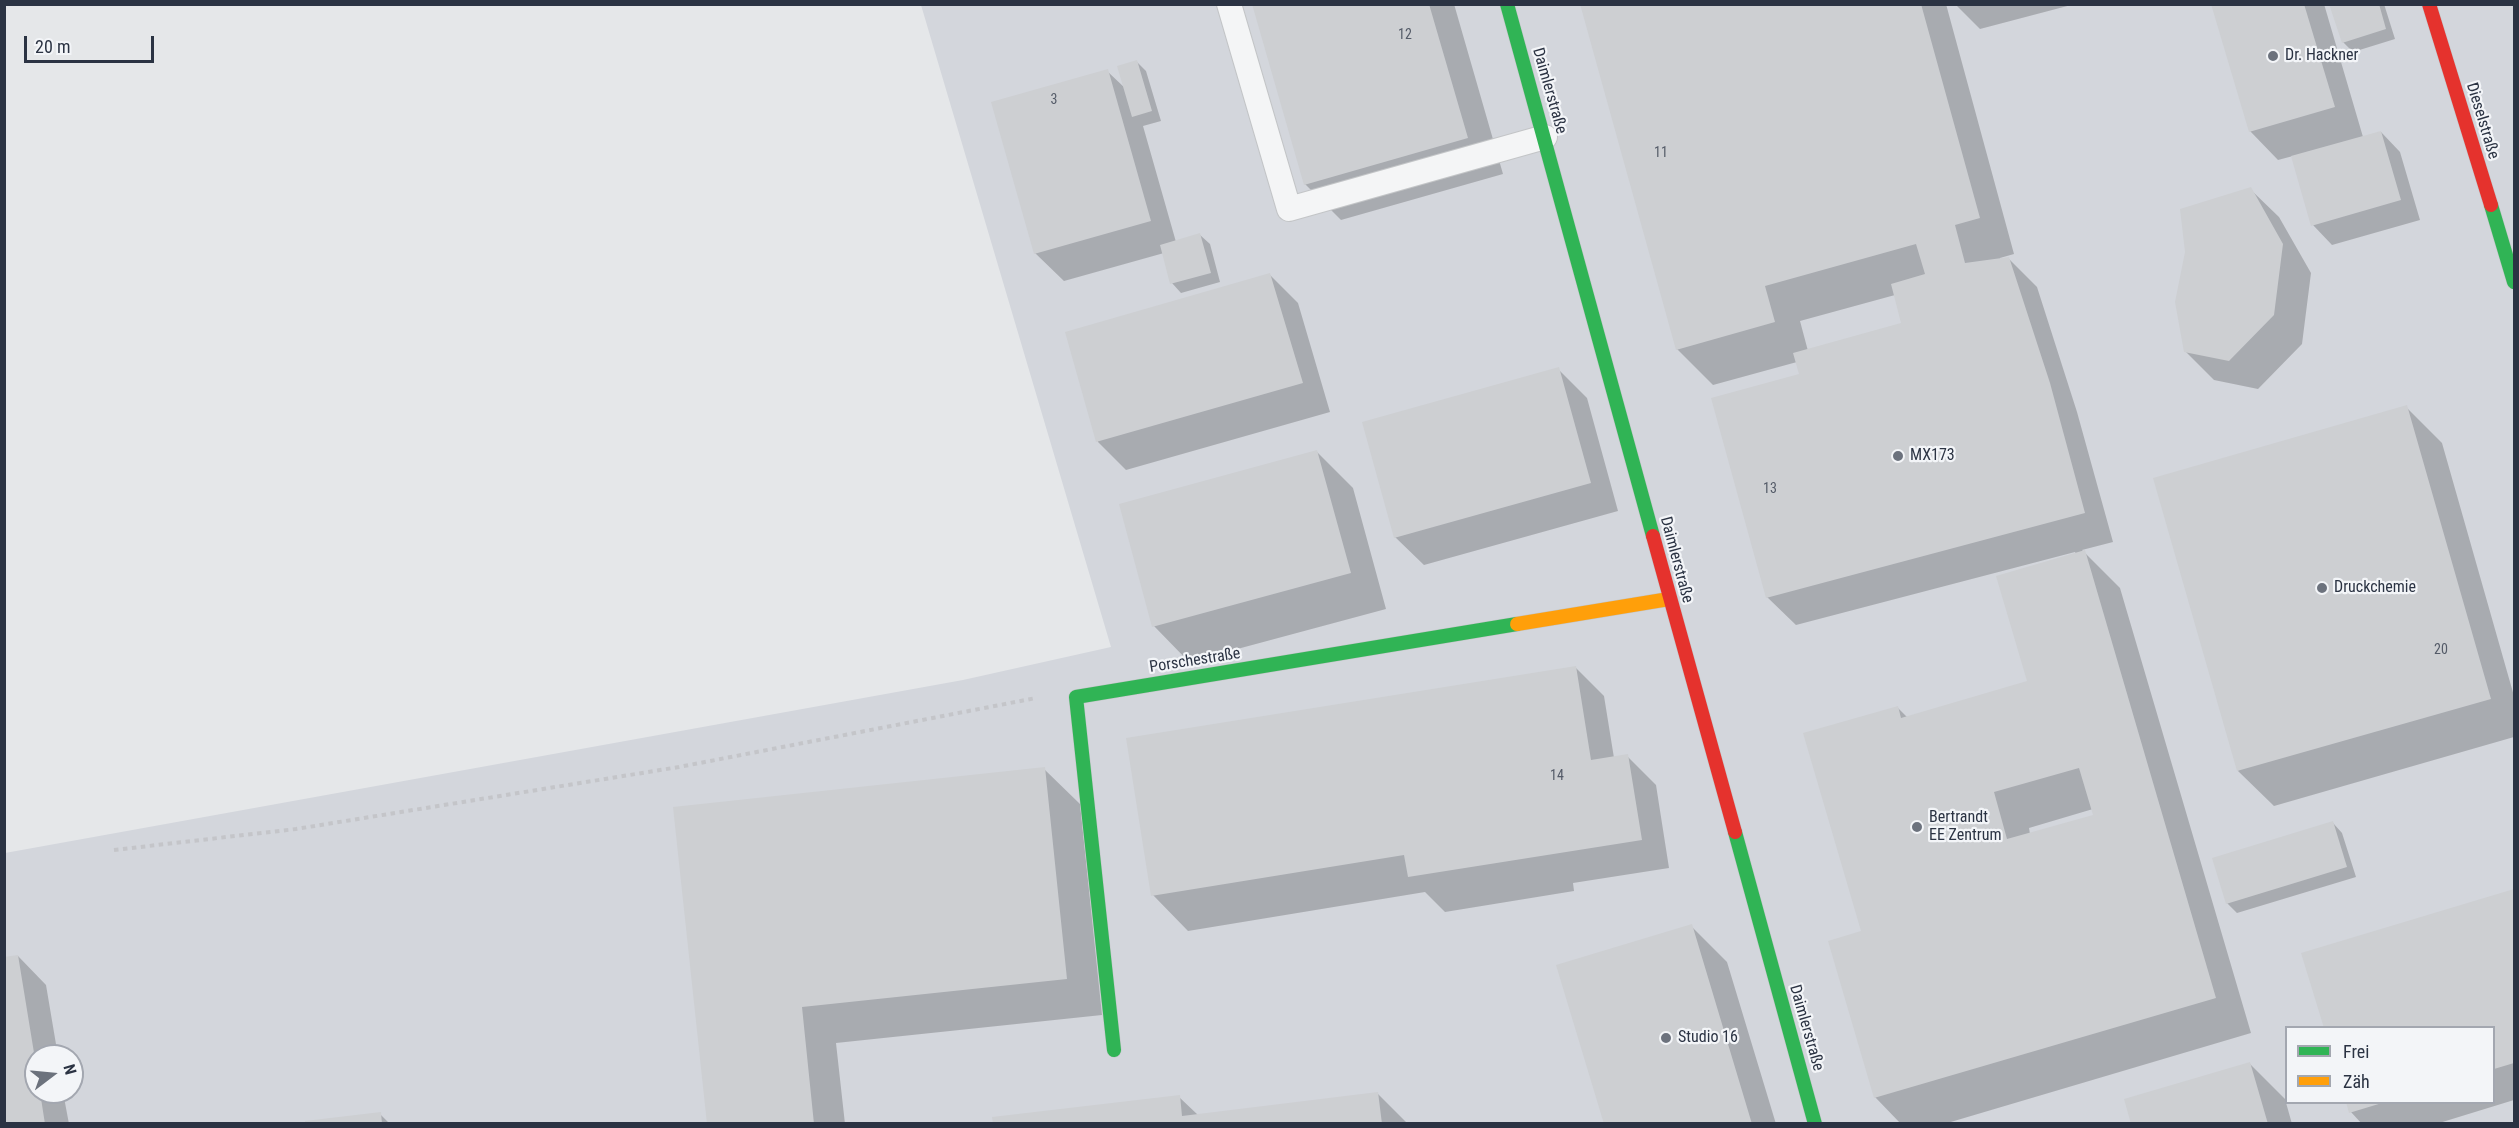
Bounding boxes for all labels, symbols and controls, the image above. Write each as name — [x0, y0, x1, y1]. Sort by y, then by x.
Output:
scale bar — [27, 24, 158, 62]
house number: 12 — [1398, 27, 1412, 43]
text: 20 m — [35, 36, 70, 57]
street label: Daimlerstraße — [1528, 46, 1570, 136]
place label: Dr. Hackner — [2285, 46, 2358, 66]
marker: Dr. Hackner — [2266, 49, 2280, 63]
street label: Dieselstraße — [2461, 80, 2503, 162]
house number: 3 — [1051, 92, 1057, 108]
house number: 11 — [1654, 145, 1668, 161]
place label: MX173 — [1910, 446, 1955, 466]
marker: MX173 — [1891, 449, 1905, 463]
house number: 13 — [1763, 481, 1777, 497]
street label: Daimlerstraße — [1655, 515, 1697, 605]
place label: Druckchemie — [2334, 578, 2416, 598]
marker: Druckchemie — [2315, 581, 2329, 595]
house number: 20 — [2434, 642, 2448, 658]
street label: Porschestraße — [1148, 644, 1242, 678]
house number: 14 — [1550, 768, 1564, 784]
place label: Bertrandt EE Zentrum — [1929, 808, 2001, 846]
marker: Bertrandt EE Zentrum — [1910, 820, 1924, 834]
street label: Daimlerstraße — [1785, 983, 1827, 1073]
legend — [2285, 1026, 2495, 1104]
place label: Studio 16 — [1678, 1028, 1738, 1048]
marker: Studio 16 — [1659, 1031, 1673, 1045]
text: Frei — [2343, 1041, 2369, 1062]
north arrow — [24, 1044, 84, 1104]
text: N — [59, 1062, 80, 1077]
text: Zäh — [2343, 1071, 2370, 1092]

